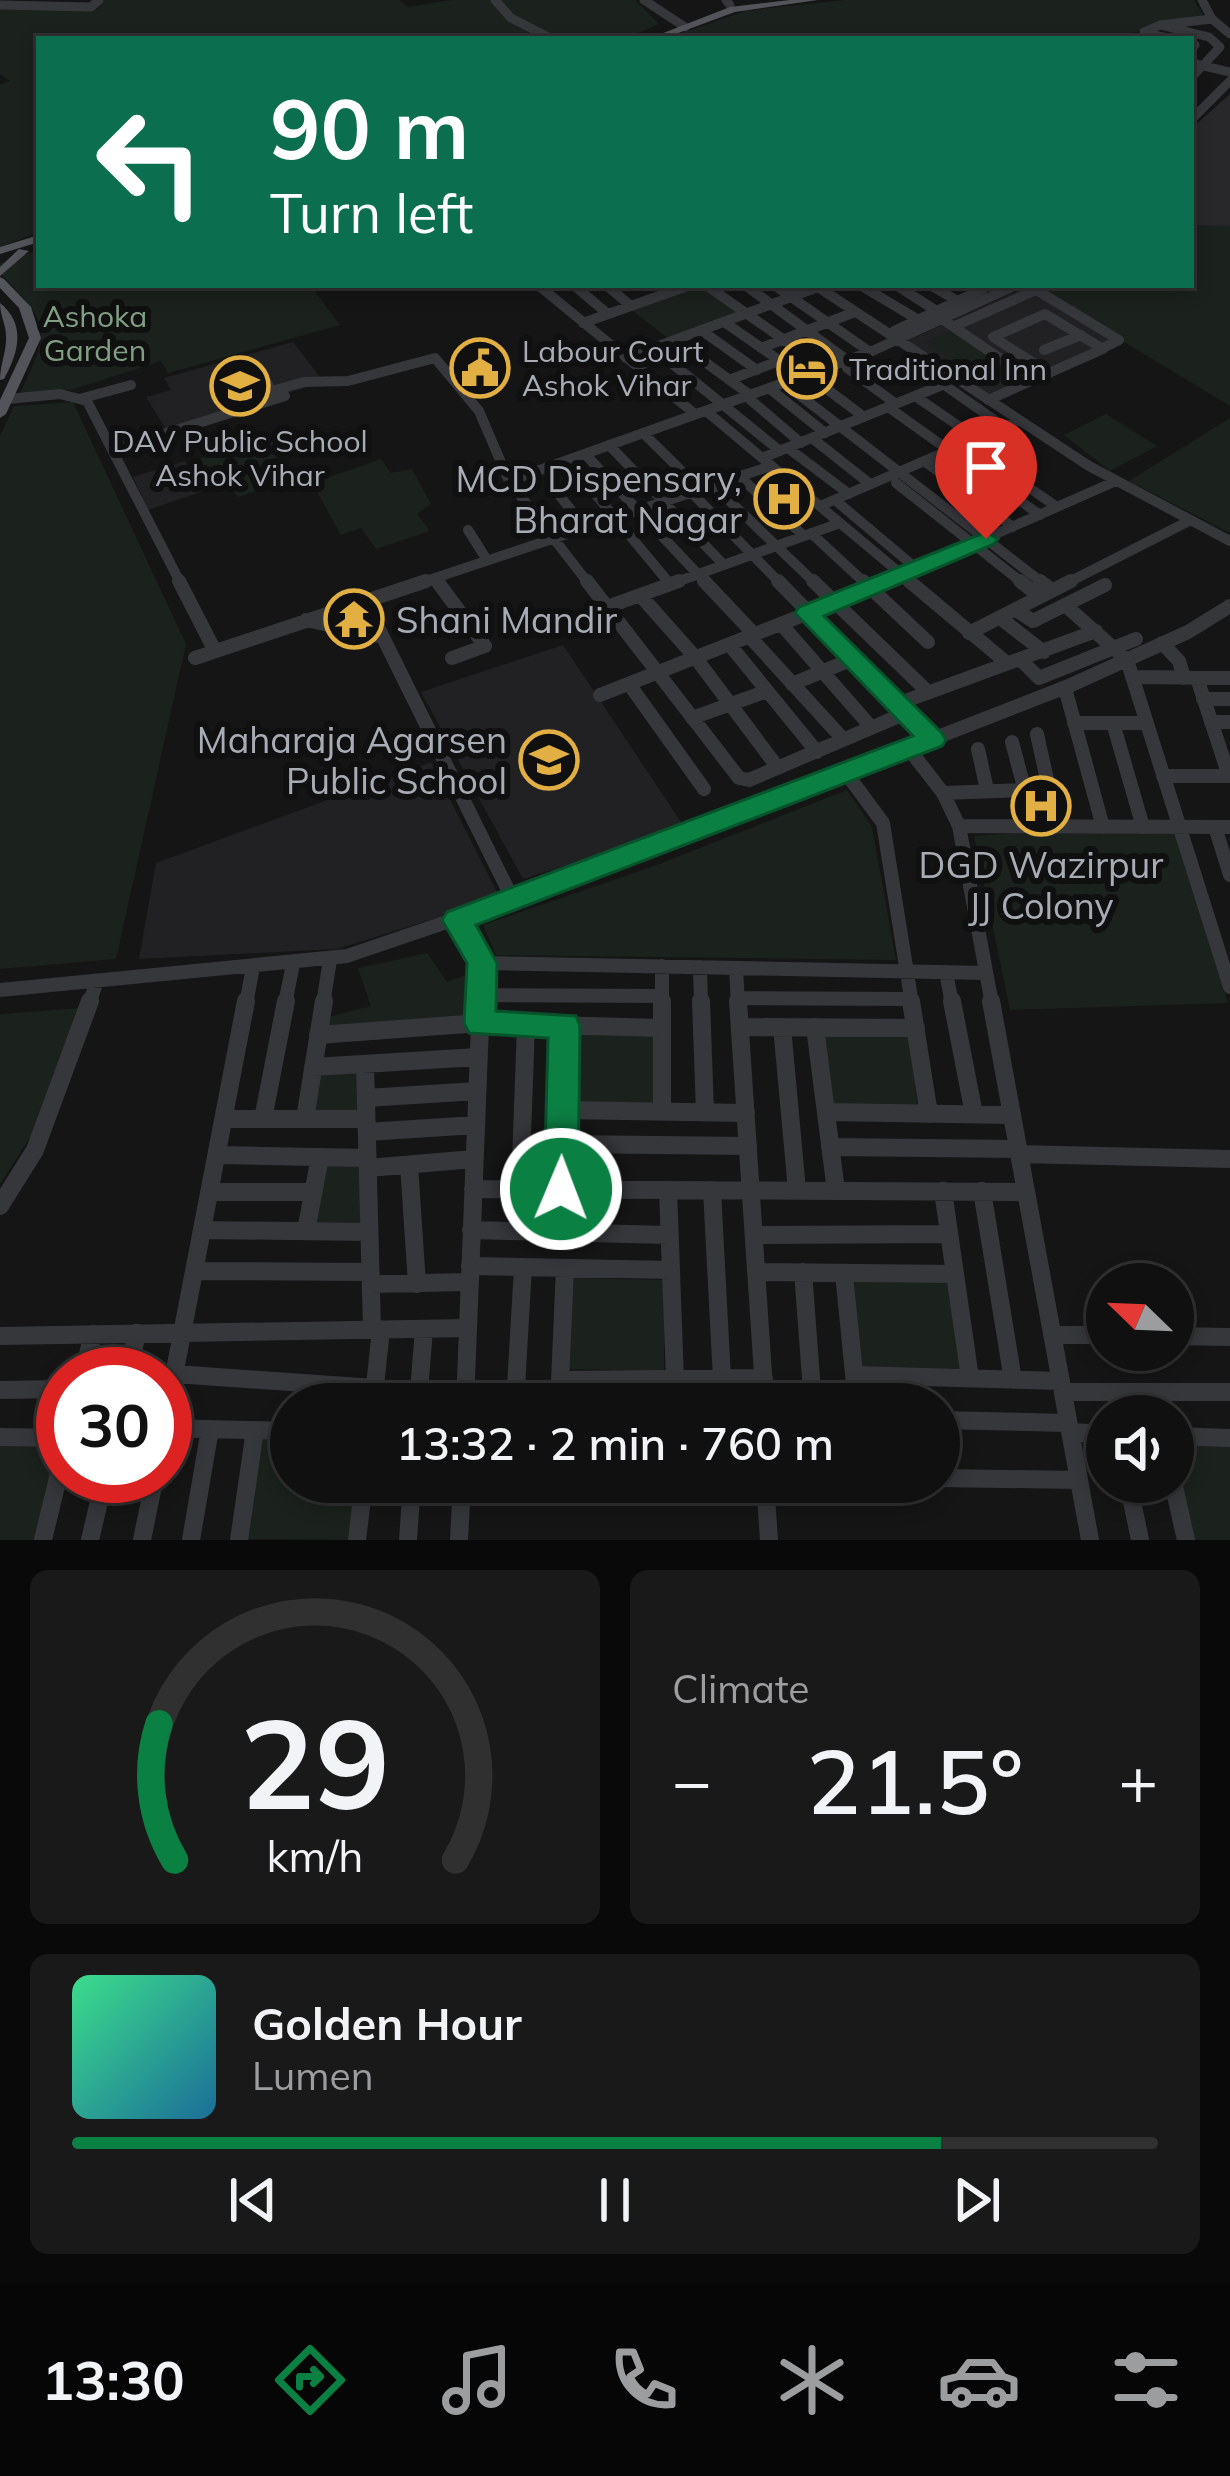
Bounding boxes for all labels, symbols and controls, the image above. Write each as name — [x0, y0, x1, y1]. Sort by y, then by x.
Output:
text: 90 m — [270, 75, 469, 180]
icon: left — [72, 84, 228, 240]
text: Turn left — [270, 179, 473, 247]
park label: Ashoka Garden — [43, 297, 147, 369]
place label: Labour Court Ashok Vihar — [522, 332, 704, 404]
public building icon: Labour Court Ashok Vihar — [449, 337, 511, 399]
hotel icon: Traditional Inn — [776, 338, 838, 400]
place label: Traditional Inn — [849, 350, 1047, 388]
school or university icon: DAV Public School Ashok Vihar — [209, 355, 271, 417]
pin — [935, 416, 1037, 539]
place label: DAV Public School Ashok Vihar — [112, 422, 368, 494]
icon: arrive — [953, 434, 1019, 500]
place label: MCD Dispensary, Bharat Nagar — [455, 456, 742, 542]
hospital icon: MCD Dispensary, Bharat Nagar — [753, 468, 815, 530]
temple icon: Shani Mandir — [323, 588, 385, 650]
place label: Shani Mandir — [396, 597, 617, 642]
place label: Maharaja Agarsen Public School — [197, 717, 507, 803]
school or university icon: Maharaja Agarsen Public School — [518, 729, 580, 791]
hospital icon: DGD Wazirpur JJ Colony — [1010, 775, 1072, 837]
place label: DGD Wazirpur JJ Colony — [919, 842, 1163, 928]
position arrow — [498, 1126, 624, 1252]
north arrow — [1086, 1263, 1194, 1371]
map controls — [1086, 1263, 1194, 1503]
speed limit sign: 30 — [36, 1347, 192, 1503]
button: sound — [1086, 1395, 1194, 1503]
text: 13:32 · 2 min · 760 m — [396, 1415, 834, 1471]
text: Climate — [672, 1664, 810, 1713]
text: 29 — [240, 1684, 390, 1840]
text: 21.5° — [806, 1724, 1024, 1837]
text: − — [672, 1739, 712, 1822]
text: + — [1118, 1739, 1158, 1822]
text: km/h — [266, 1829, 364, 1883]
text: Golden Hour — [252, 1995, 522, 2051]
text: Lumen — [252, 2051, 374, 2100]
icon: previous — [220, 2167, 286, 2233]
icon: pause — [582, 2167, 648, 2233]
icon: next — [944, 2167, 1010, 2233]
icon: directions — [268, 2338, 352, 2422]
icon: music — [435, 2338, 519, 2422]
icon: phone — [602, 2338, 686, 2422]
icon: climate — [770, 2338, 854, 2422]
icon: car — [937, 2338, 1021, 2422]
icon: filters — [1104, 2338, 1188, 2422]
text: 13:30 — [42, 2346, 185, 2414]

